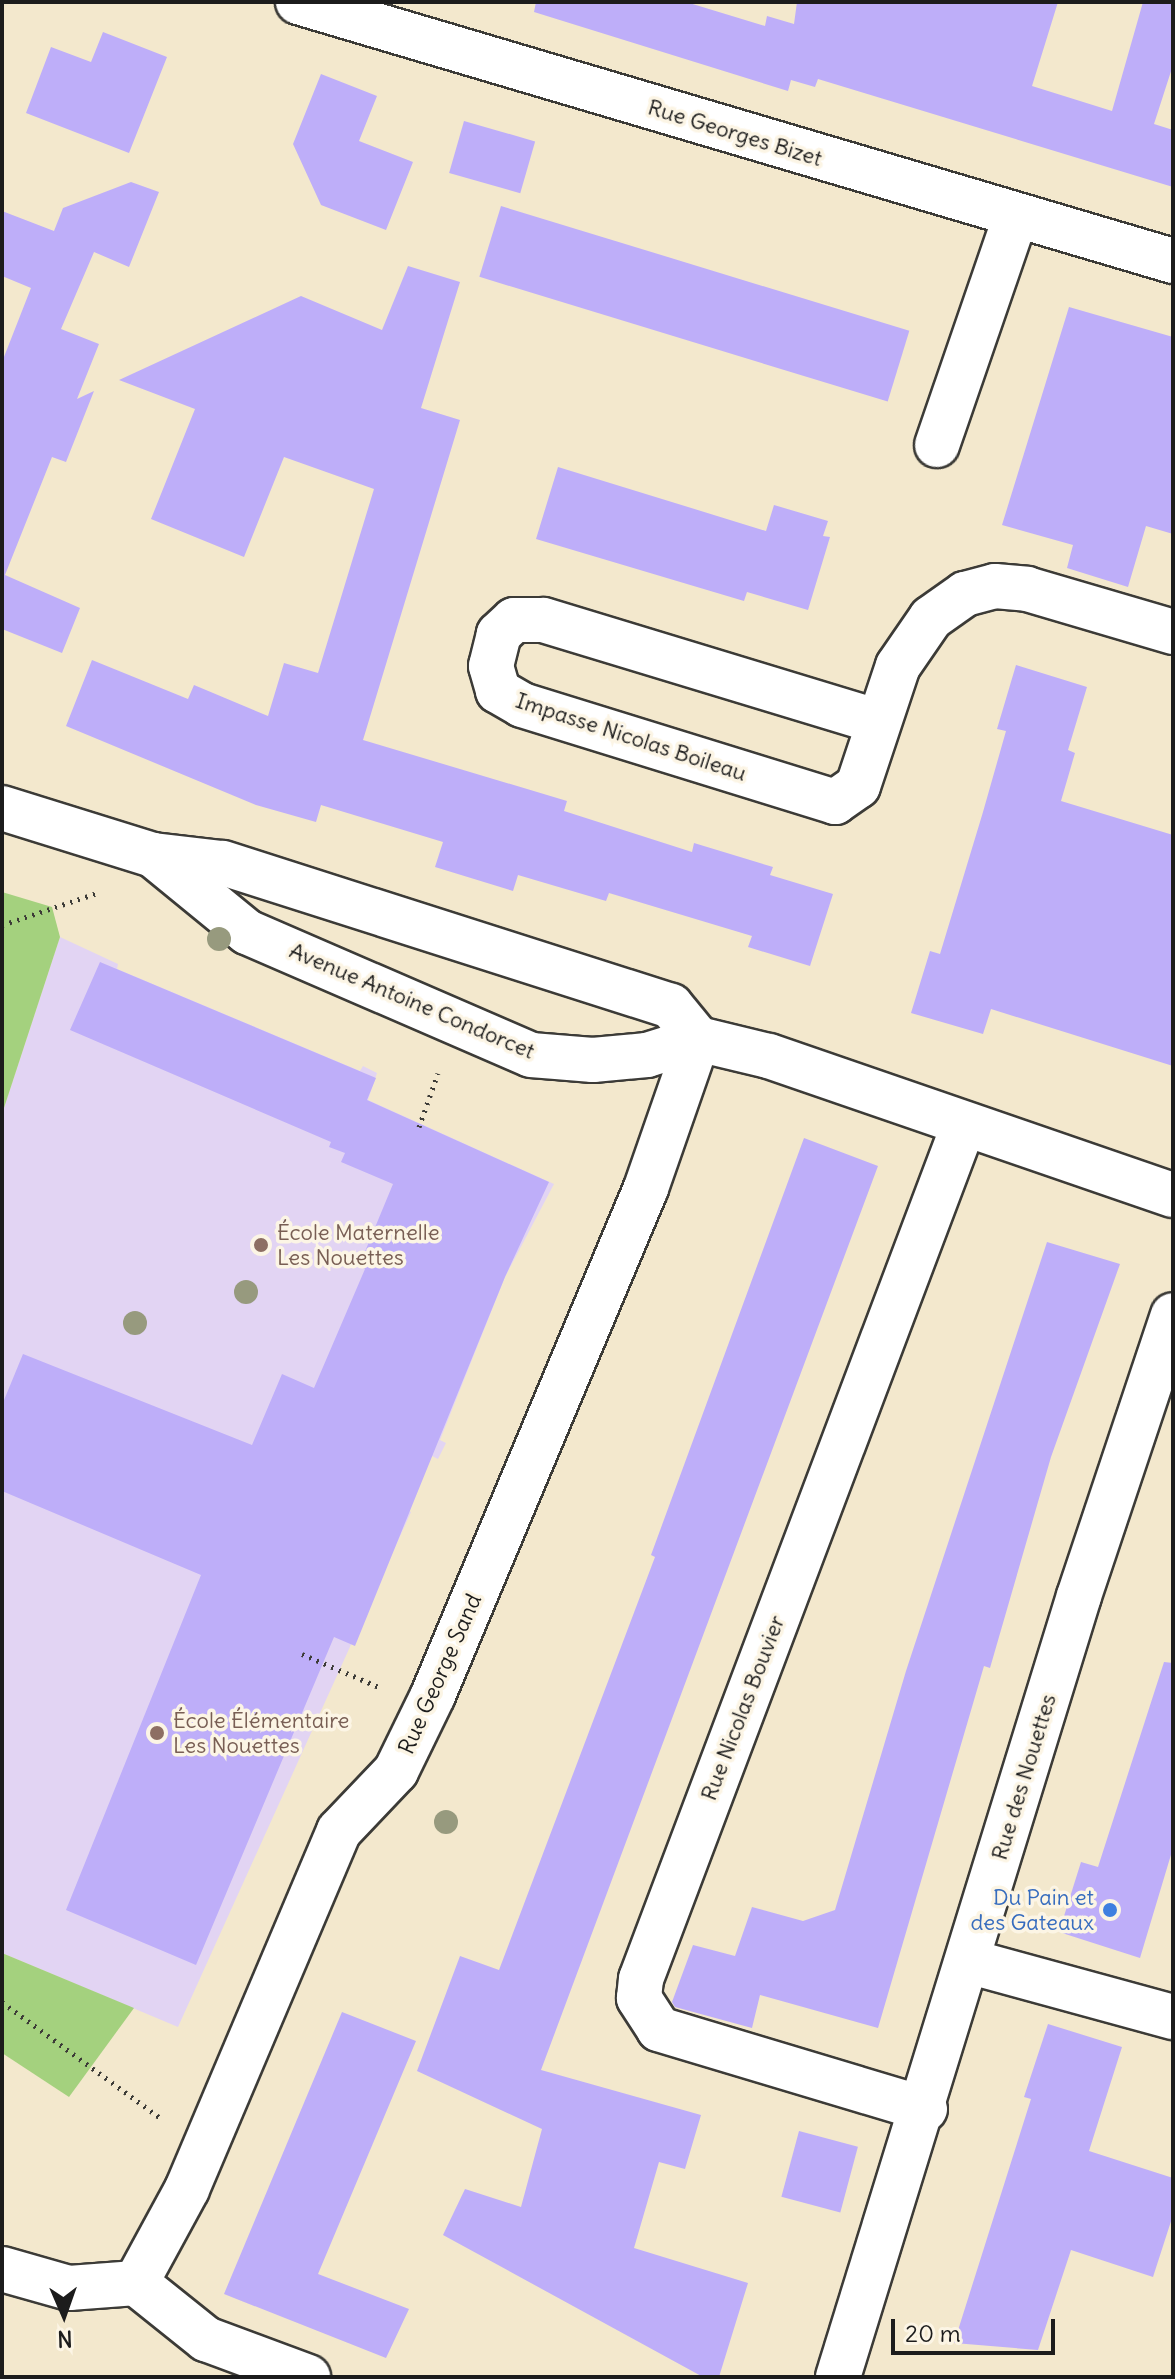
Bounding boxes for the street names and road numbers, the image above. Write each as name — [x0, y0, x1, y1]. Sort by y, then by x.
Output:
street label: Rue Georges Bizet — [645, 94, 825, 172]
street label: Impasse Nicolas Boileau — [512, 687, 750, 787]
street label: Avenue Antoine Condorcet — [285, 937, 539, 1065]
street label: Rue George Sand — [393, 1590, 487, 1758]
street label: Rue Nicolas Bouvier — [696, 1612, 790, 1804]
street label: Rue des Nouettes — [986, 1691, 1062, 1863]

